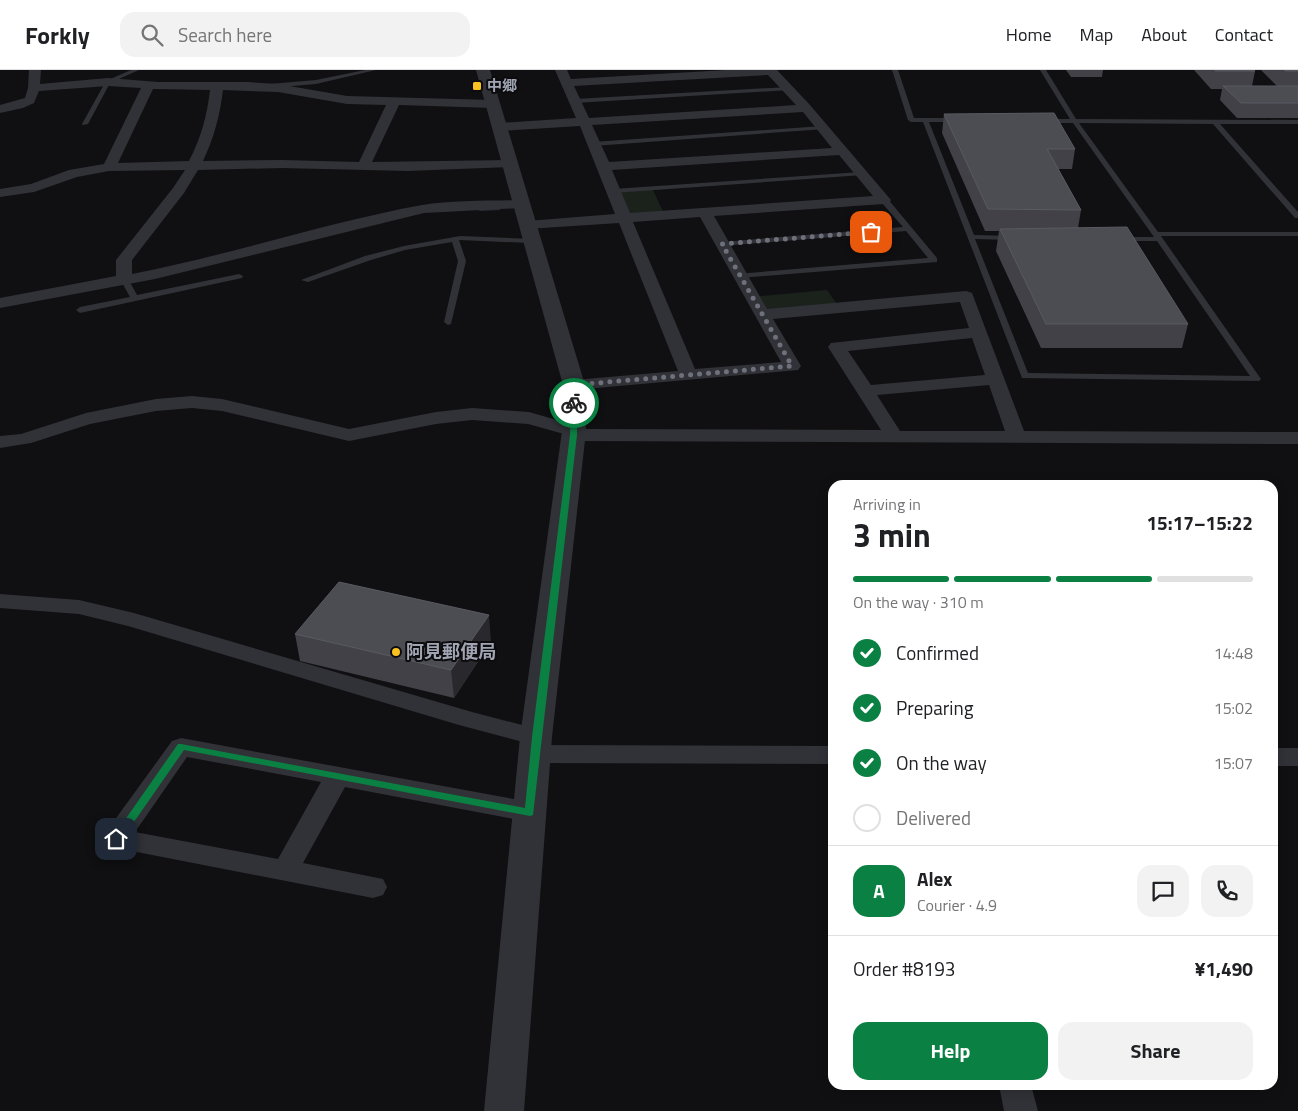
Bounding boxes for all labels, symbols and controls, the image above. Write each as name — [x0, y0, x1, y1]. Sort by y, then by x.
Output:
search box — [120, 12, 470, 57]
text: Forkly — [25, 17, 90, 53]
text: Search here — [178, 20, 272, 49]
icon: search — [138, 21, 166, 49]
text: Home — [1006, 21, 1052, 48]
text: Map — [1080, 21, 1113, 48]
text: About — [1141, 21, 1187, 48]
text: Contact — [1215, 21, 1273, 48]
place label: 中郷 — [487, 74, 517, 97]
marker: 中郷 — [471, 80, 483, 92]
pin — [850, 211, 892, 253]
icon: bag — [857, 218, 885, 246]
courier — [549, 378, 599, 428]
icon: bike — [560, 389, 588, 417]
text: Arriving in — [853, 492, 921, 516]
text: 15:17–15:22 — [1146, 508, 1253, 537]
text: 3 min — [853, 511, 931, 559]
text: On the way · 310 m — [853, 590, 984, 614]
place label: 阿見郵便局 — [406, 638, 496, 665]
text: Confirmed — [896, 638, 979, 667]
icon: check — [853, 639, 881, 667]
text: 14:48 — [1214, 641, 1253, 665]
marker: 阿見郵便局 — [390, 646, 402, 658]
text: Preparing — [896, 693, 973, 722]
icon: check — [853, 694, 881, 722]
text: 15:02 — [1214, 696, 1253, 720]
text: On the way — [896, 748, 987, 777]
icon: check — [853, 749, 881, 777]
text: 15:07 — [1214, 751, 1253, 775]
text: Delivered — [896, 803, 971, 832]
pin — [95, 818, 137, 860]
icon: home — [102, 825, 130, 853]
text: Alex — [917, 864, 952, 893]
button: chat — [1137, 865, 1189, 917]
button: phone — [1201, 865, 1253, 917]
text: A — [873, 876, 885, 905]
text: Courier · 4.9 — [917, 893, 997, 917]
text: Order #8193 — [853, 954, 955, 983]
text: ¥1,490 — [1195, 954, 1253, 983]
button: Help — [853, 1022, 1048, 1080]
button: Share — [1058, 1022, 1253, 1080]

